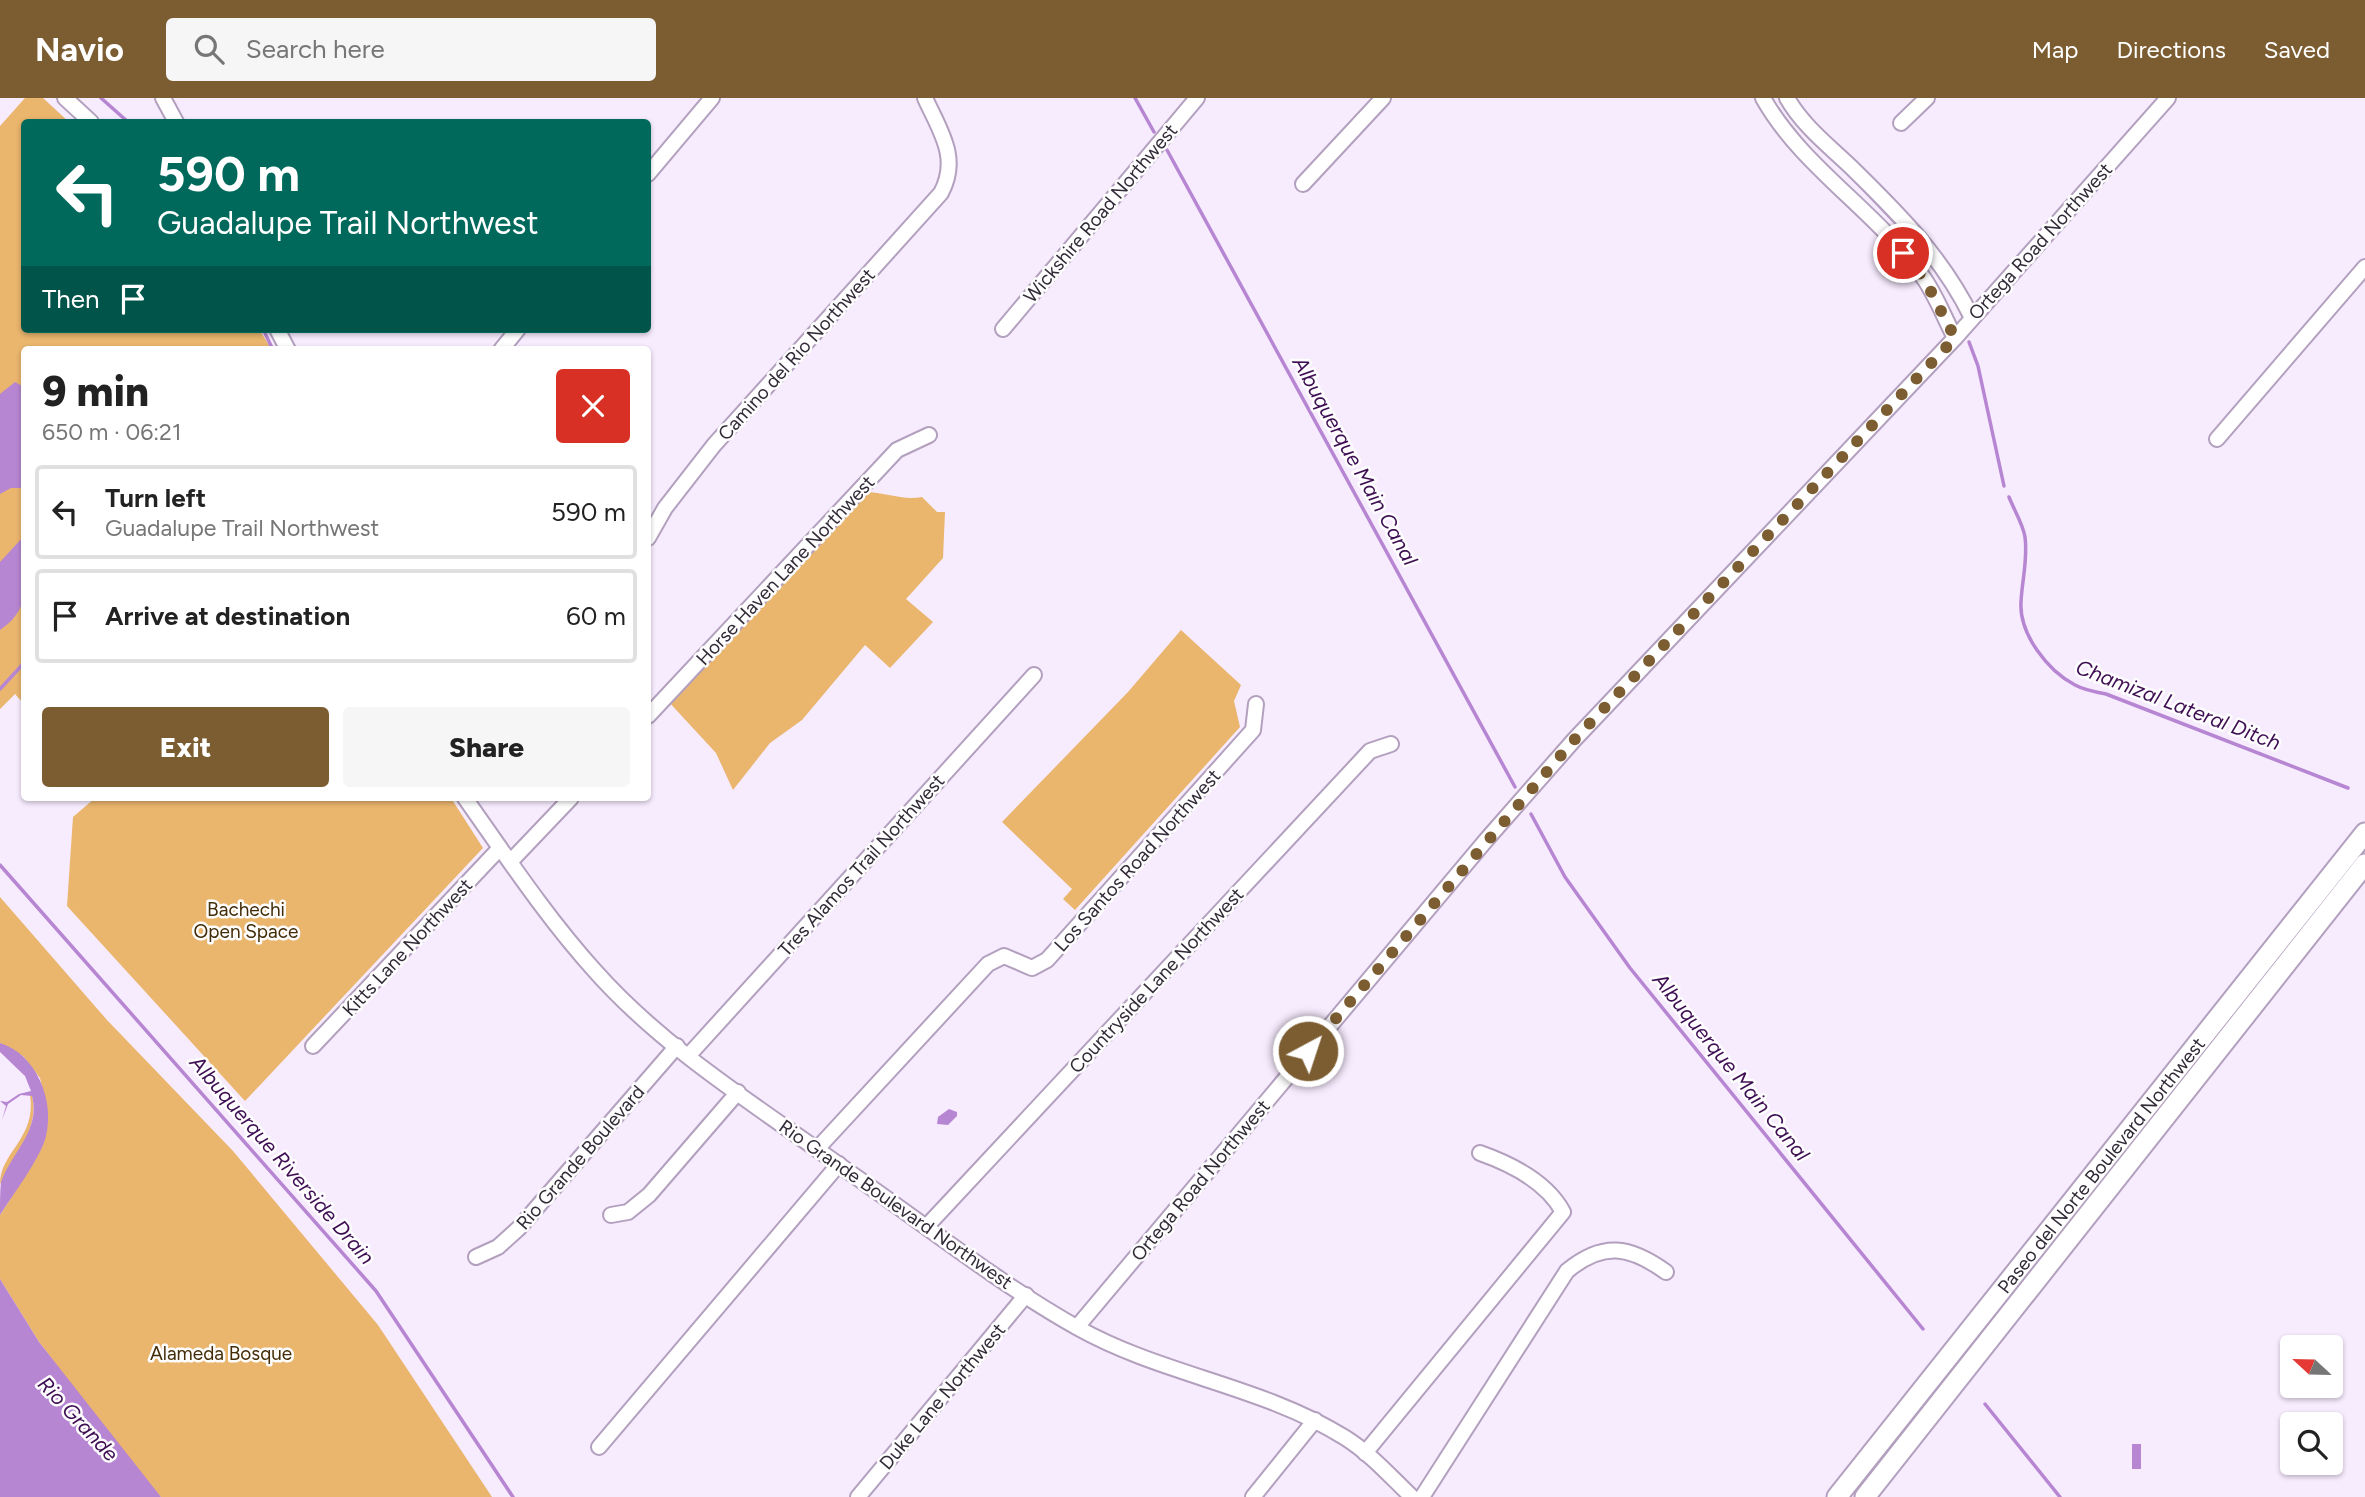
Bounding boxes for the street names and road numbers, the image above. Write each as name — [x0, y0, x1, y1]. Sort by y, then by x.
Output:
street label: Wickshire Road Northwest — [1019, 119, 1182, 308]
street label: Ortega Road Northwest — [1964, 158, 2117, 325]
street label: Camino del Rio Northwest — [713, 264, 880, 445]
street label: Horse Haven Lane Northwest — [691, 471, 879, 670]
street label: Los Santos Road Northwest — [1049, 764, 1225, 956]
street label: Tres Alamos Trail Northwest — [773, 769, 949, 961]
street label: Kitts Lane Northwest — [338, 874, 477, 1021]
street label: Countryside Lane Northwest — [1064, 883, 1248, 1078]
street label: Paseo del Norte Boulevard Northwest — [1993, 1033, 2210, 1298]
street label: Rio Grande Boulevard — [511, 1080, 649, 1234]
street label: Ortega Road Northwest — [1126, 1095, 1275, 1266]
street label: Rio Grande Boulevard Northwest — [775, 1115, 1017, 1294]
street label: Duke Lane Northwest — [874, 1319, 1010, 1474]

